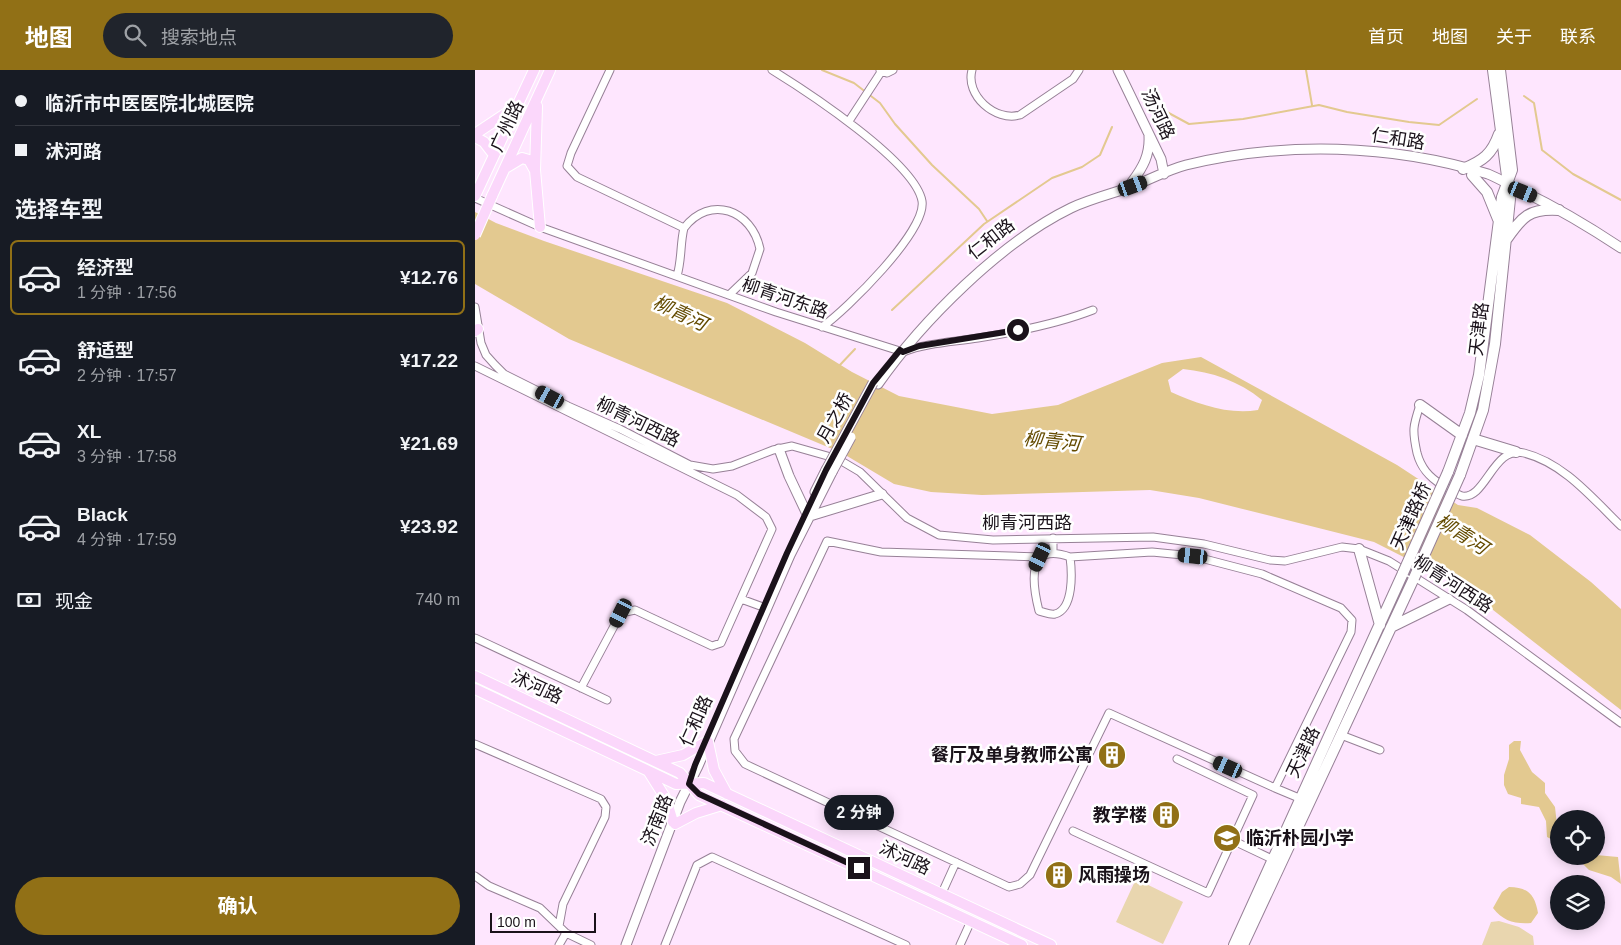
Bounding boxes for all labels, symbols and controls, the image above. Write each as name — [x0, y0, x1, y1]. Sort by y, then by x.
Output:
search box — [103, 13, 453, 58]
icon: search — [121, 21, 149, 49]
text: 地图 — [25, 24, 73, 51]
text: 搜索地点 — [161, 27, 237, 48]
text: 首页 — [1368, 27, 1404, 47]
text: 地图 — [1432, 27, 1468, 47]
text: 关于 — [1496, 27, 1532, 47]
text: 联系 — [1560, 27, 1596, 47]
street label: 汤河路 — [1138, 85, 1178, 143]
text: 临沂市中医医院北城医院 — [45, 93, 254, 114]
street label: 广州路 — [487, 97, 527, 155]
street label: 仁和路 — [1370, 125, 1426, 153]
text: 沭河路 — [45, 141, 102, 162]
car — [1116, 174, 1149, 198]
car — [1506, 179, 1539, 205]
text: 选择车型 — [15, 197, 103, 222]
street label: 仁和路 — [964, 214, 1018, 264]
icon: car — [17, 255, 62, 300]
text: 经济型 — [77, 257, 134, 278]
text: ¥12.76 — [400, 267, 458, 288]
street label: 柳青河东路 — [739, 274, 831, 322]
text: 1 分钟 · 17:56 — [77, 284, 177, 301]
water label: 柳青河 — [650, 291, 714, 336]
street label: 天津路 — [1466, 301, 1492, 357]
route start — [1007, 319, 1029, 341]
icon: car — [17, 338, 62, 383]
text: 舒适型 — [77, 340, 134, 361]
text: ¥17.22 — [400, 350, 458, 371]
text: 2 分钟 · 17:57 — [77, 367, 177, 384]
car — [533, 383, 566, 411]
street label: 月之桥 — [813, 390, 857, 446]
street label: 柳青河西路 — [593, 393, 683, 451]
icon: car — [17, 421, 62, 466]
text: XL — [77, 421, 101, 442]
water label: 柳青河 — [1023, 428, 1085, 455]
text: ¥21.69 — [400, 433, 458, 454]
text: 3 分钟 · 17:58 — [77, 448, 177, 465]
street label: 天津路桥 — [1387, 479, 1435, 553]
icon: car — [17, 504, 62, 549]
text: Black — [77, 504, 128, 525]
water label: 柳青河 — [1432, 510, 1495, 561]
street label: 柳青河西路 — [982, 513, 1072, 533]
text: ¥23.92 — [400, 516, 458, 537]
text: 4 分钟 · 17:59 — [77, 531, 177, 548]
car — [1026, 540, 1053, 574]
car — [1177, 547, 1208, 565]
street label: 柳青河西路 — [1410, 551, 1496, 617]
icon: cash — [15, 586, 43, 614]
text: 现金 — [55, 591, 93, 612]
text: 740 m — [416, 591, 460, 608]
car — [607, 596, 634, 630]
street label: 沭河路 — [508, 667, 566, 707]
street label: 仁和路 — [676, 692, 716, 750]
street label: 天津路 — [1283, 723, 1323, 781]
building icon: 餐厅及单身教师公寓 — [1097, 740, 1127, 770]
place label: 餐厅及单身教师公寓 — [931, 745, 1093, 765]
car — [1211, 754, 1244, 780]
street label: 济南路 — [638, 791, 676, 849]
callout: 2 分钟 — [824, 796, 894, 830]
building icon: 教学楼 — [1151, 800, 1181, 830]
text: 2 分钟 — [836, 804, 882, 821]
place label: 教学楼 — [1093, 805, 1147, 825]
map controls — [1550, 810, 1605, 930]
button: locate — [1550, 810, 1605, 865]
school or university icon: 临沂朴园小学 — [1212, 823, 1242, 853]
place label: 临沂朴园小学 — [1246, 828, 1354, 848]
street label: 沭河路 — [876, 838, 934, 878]
route end — [848, 857, 870, 879]
building icon: 风雨操场 — [1044, 860, 1074, 890]
place label: 风雨操场 — [1078, 865, 1150, 885]
button: layers — [1550, 875, 1605, 930]
button: 确认 — [15, 877, 460, 935]
scale bar — [490, 910, 596, 933]
text: 100 m — [497, 914, 536, 930]

